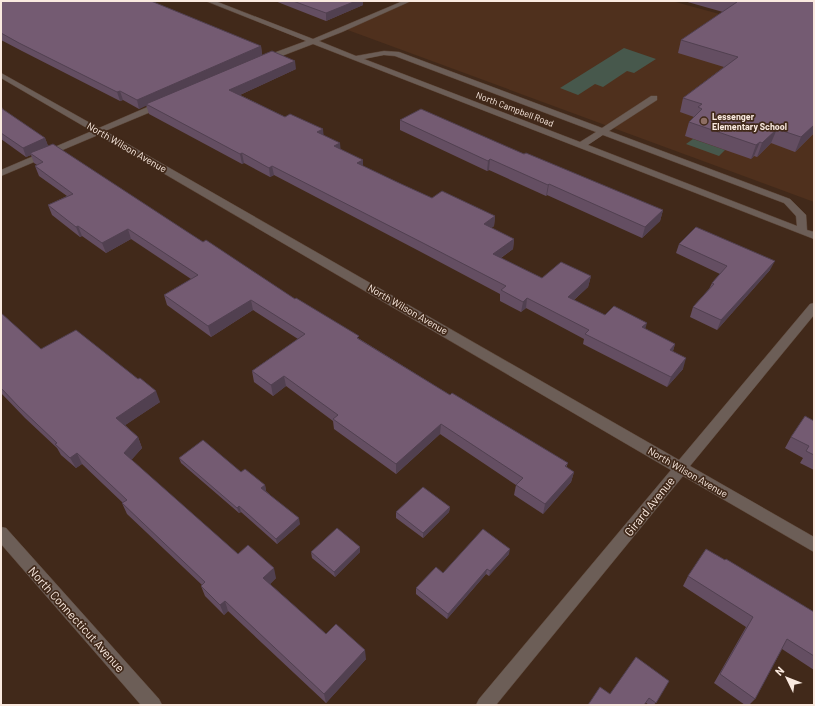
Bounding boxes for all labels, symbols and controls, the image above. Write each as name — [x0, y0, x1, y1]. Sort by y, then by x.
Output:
street label: North Campbell Road — [475, 89, 555, 129]
place label: Lessenger Elementary School — [712, 111, 787, 132]
marker: Lessenger Elementary School — [699, 116, 709, 126]
street label: North Wilson Avenue — [85, 119, 169, 175]
street label: North Wilson Avenue — [366, 281, 450, 337]
street label: North Wilson Avenue — [646, 444, 730, 500]
street label: Girard Avenue — [621, 474, 677, 538]
street label: North Connecticut Avenue — [26, 564, 128, 674]
north arrow — [767, 658, 807, 698]
text: N — [772, 664, 787, 678]

